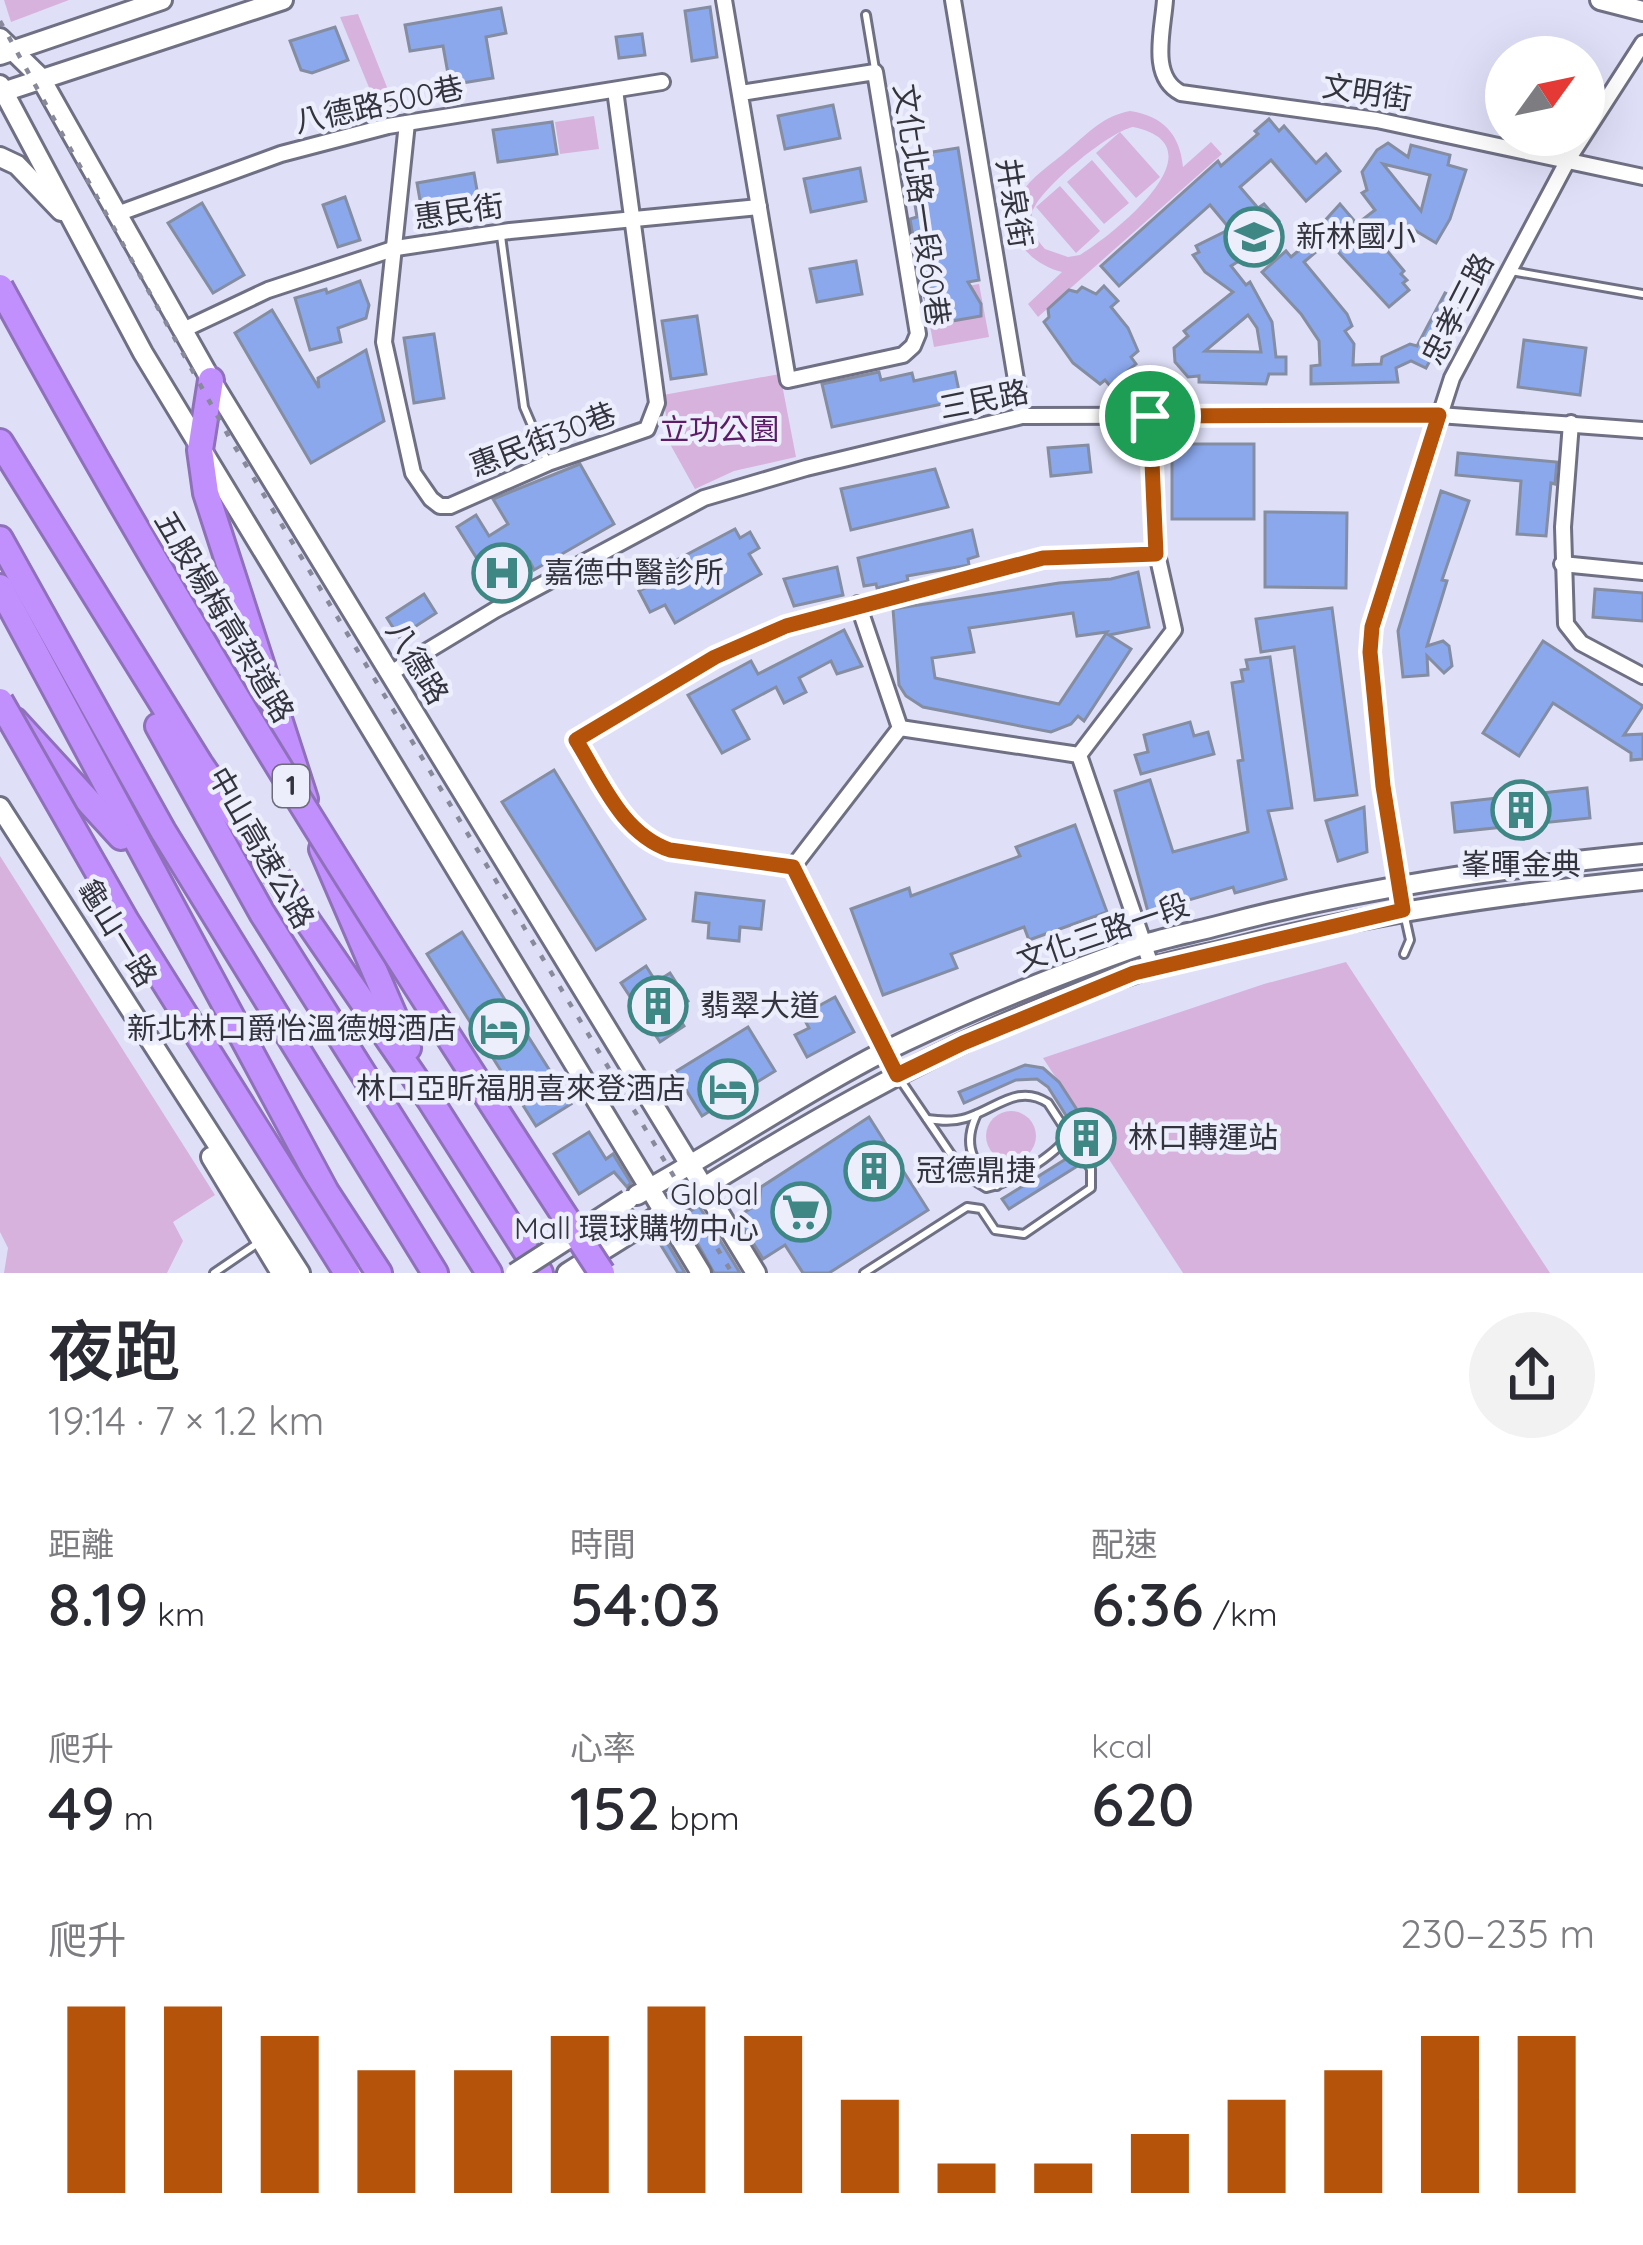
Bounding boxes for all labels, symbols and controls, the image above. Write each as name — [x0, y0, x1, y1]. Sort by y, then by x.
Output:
north arrow — [1485, 36, 1605, 156]
map controls — [1485, 36, 1605, 156]
street label: 文明街 — [1320, 66, 1415, 118]
street label: 八德路500巷 — [291, 68, 467, 140]
street label: 文化北路一段60巷 — [886, 81, 958, 328]
street label: 井泉街 — [989, 155, 1041, 250]
street label: 惠民街 — [412, 186, 506, 236]
school or university icon: 新林國小 — [1223, 206, 1285, 268]
place label: 新林國小 — [1296, 217, 1416, 255]
street label: 忠孝三路 — [1413, 246, 1501, 371]
pin — [1099, 365, 1201, 467]
street label: 三民路 — [936, 372, 1032, 426]
icon: arrive — [1117, 383, 1183, 449]
street label: 惠民街30巷 — [464, 394, 621, 484]
park label: 立功公園 — [659, 410, 779, 448]
street label: 五股楊梅高架道路 — [147, 504, 303, 729]
hospital icon: 嘉德中醫診所 — [471, 542, 533, 604]
place label: 嘉德中醫診所 — [544, 553, 724, 591]
street label: 八德路 — [378, 614, 457, 711]
street label: 中山高速公路 — [200, 760, 323, 935]
road number: 1 — [273, 765, 309, 807]
building icon: 峯暉金典 — [1490, 779, 1552, 841]
place label: 峯暉金典 — [1461, 845, 1581, 883]
street label: 龜山一路 — [70, 872, 166, 993]
street label: 文化三路一段 — [1011, 885, 1194, 979]
building icon: 翡翠大道 — [627, 975, 689, 1037]
place label: 翡翠大道 — [700, 986, 820, 1024]
hotel icon: 新北林口爵怡溫德姆酒店 — [468, 998, 530, 1060]
place label: 新北林口爵怡溫德姆酒店 — [127, 1009, 457, 1047]
hotel icon: 林口亞昕福朋喜來登酒店 — [697, 1058, 759, 1120]
place label: 林口亞昕福朋喜來登酒店 — [356, 1069, 686, 1107]
building icon: 林口轉運站 — [1055, 1107, 1117, 1169]
place label: 林口轉運站 — [1128, 1118, 1278, 1156]
building icon: 冠德鼎捷 — [843, 1140, 905, 1202]
place label: 冠德鼎捷 — [916, 1151, 1036, 1189]
place label: Global Mall 環球購物中心 — [514, 1175, 759, 1247]
supermarket icon: Global Mall 環球購物中心 — [770, 1181, 832, 1243]
text: 夜跑 — [48, 1309, 180, 1392]
button: share — [1469, 1312, 1595, 1438]
text: 19:14 · 7 × 1.2 km — [48, 1396, 324, 1445]
text: 距離 — [48, 1523, 114, 1564]
text: 時間 — [570, 1523, 636, 1564]
text: 配速 — [1091, 1523, 1157, 1564]
text: 8.19 — [48, 1566, 148, 1641]
text: 54:03 — [570, 1566, 721, 1641]
text: 6:36 — [1091, 1566, 1204, 1641]
text: km — [148, 1593, 205, 1634]
text: /km — [1204, 1593, 1278, 1634]
text: kcal — [1091, 1725, 1153, 1766]
text: 爬升 — [48, 1727, 114, 1768]
text: 心率 — [570, 1727, 636, 1768]
text: 620 — [1091, 1766, 1195, 1841]
text: 49 — [48, 1770, 115, 1845]
text: 152 — [570, 1770, 660, 1845]
text: m — [115, 1797, 154, 1838]
text: bpm — [660, 1797, 740, 1838]
text: 230–235 m — [1400, 1909, 1595, 1958]
text: 爬升 — [48, 1915, 126, 1964]

